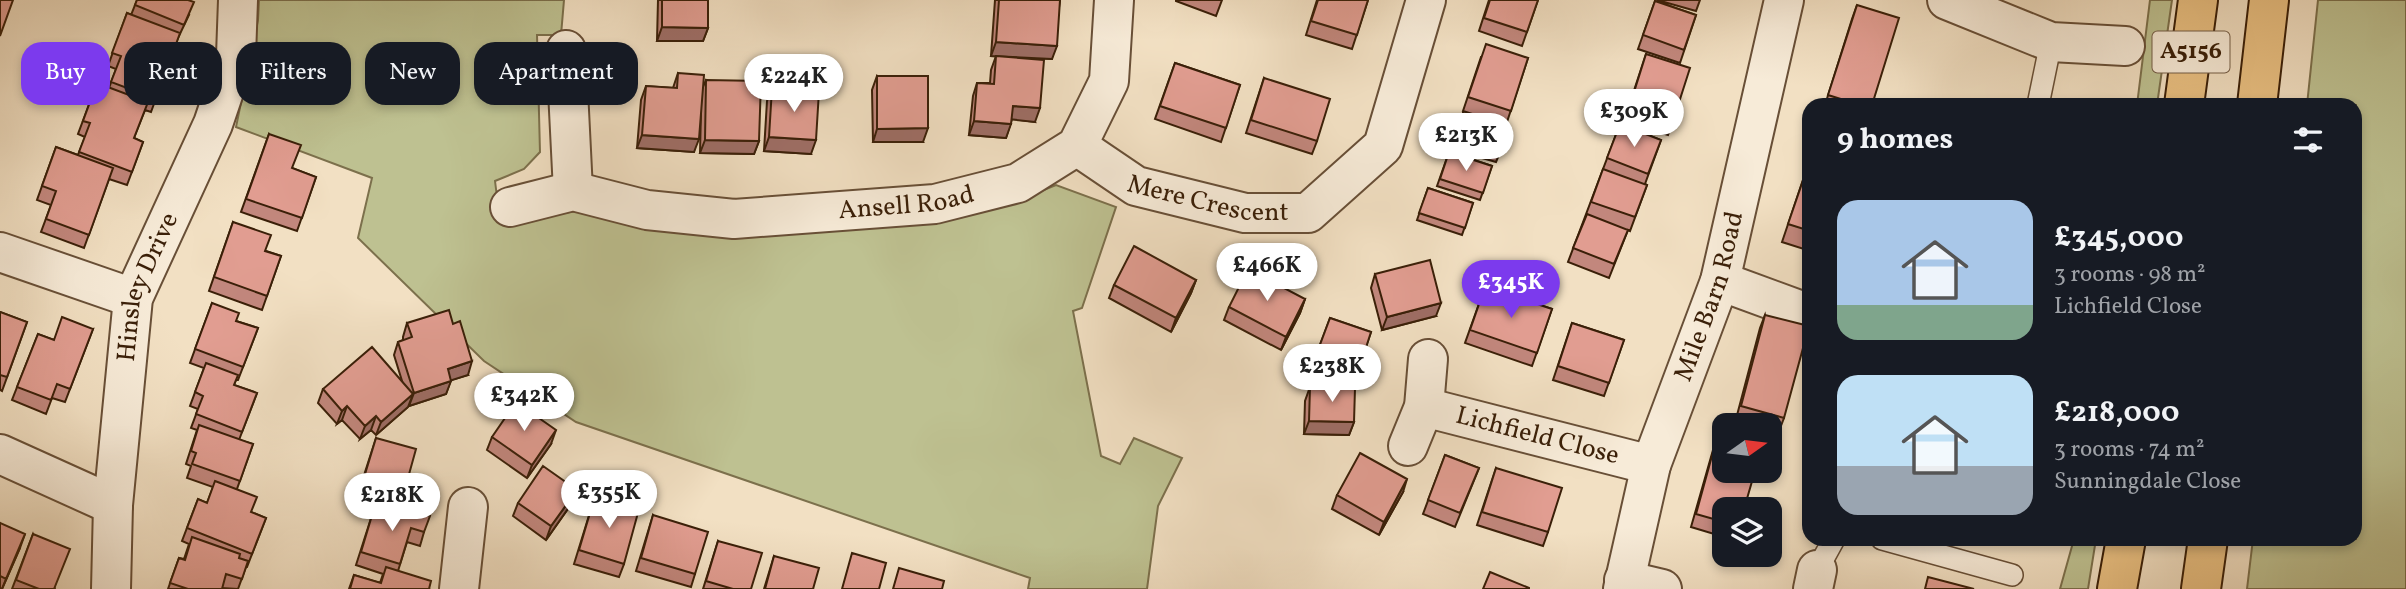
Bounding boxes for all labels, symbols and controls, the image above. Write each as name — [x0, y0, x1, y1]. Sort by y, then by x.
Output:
road number: A5156 — [2152, 32, 2230, 72]
chip: Buy — [21, 42, 110, 105]
chip: Rent — [124, 42, 222, 105]
chip: Filters — [236, 42, 351, 105]
chip: New — [365, 42, 460, 105]
chip: Apartment — [474, 42, 638, 105]
pin: £224K — [745, 54, 843, 114]
text: £224K — [760, 61, 828, 93]
pin: £309K — [1585, 90, 1683, 149]
text: £309K — [1600, 96, 1668, 128]
pin: £213K — [1417, 114, 1515, 173]
text: 9 homes — [1837, 119, 1953, 161]
text: £213K — [1435, 120, 1497, 152]
icon: filters — [2289, 121, 2327, 159]
street label: Mere Crescent — [1123, 166, 1289, 231]
street label: Ansell Road — [837, 177, 978, 229]
street label: Hinsley Drive — [109, 207, 188, 363]
street label: Mile Barn Road — [1666, 208, 1753, 387]
text: £345,000 — [2054, 217, 2184, 259]
icon: home — [1893, 228, 1977, 312]
pin: £466K — [1218, 244, 1316, 303]
text: £466K — [1232, 250, 1302, 282]
text: 3 rooms · 98 m² — [2054, 259, 2206, 291]
pin: £345K — [1462, 260, 1560, 320]
text: £345K — [1478, 267, 1544, 299]
text: Lichfield Close — [2054, 291, 2202, 323]
pin: £238K — [1283, 344, 1381, 404]
text: £238K — [1299, 351, 1365, 383]
pin: £342K — [475, 374, 573, 433]
text: £342K — [490, 380, 558, 412]
text: £218,000 — [2054, 392, 2180, 434]
street label: Lichfield Close — [1452, 398, 1623, 474]
icon: home — [1893, 403, 1977, 487]
north arrow — [1712, 413, 1782, 483]
map controls — [1712, 413, 1782, 567]
text: 3 rooms · 74 m² — [2054, 434, 2204, 466]
text: Sunningdale Close — [2054, 466, 2241, 498]
pin: £355K — [560, 470, 658, 530]
pin: £218K — [343, 474, 441, 533]
text: £355K — [577, 477, 641, 509]
text: £218K — [360, 480, 424, 512]
button: layers — [1712, 497, 1782, 567]

